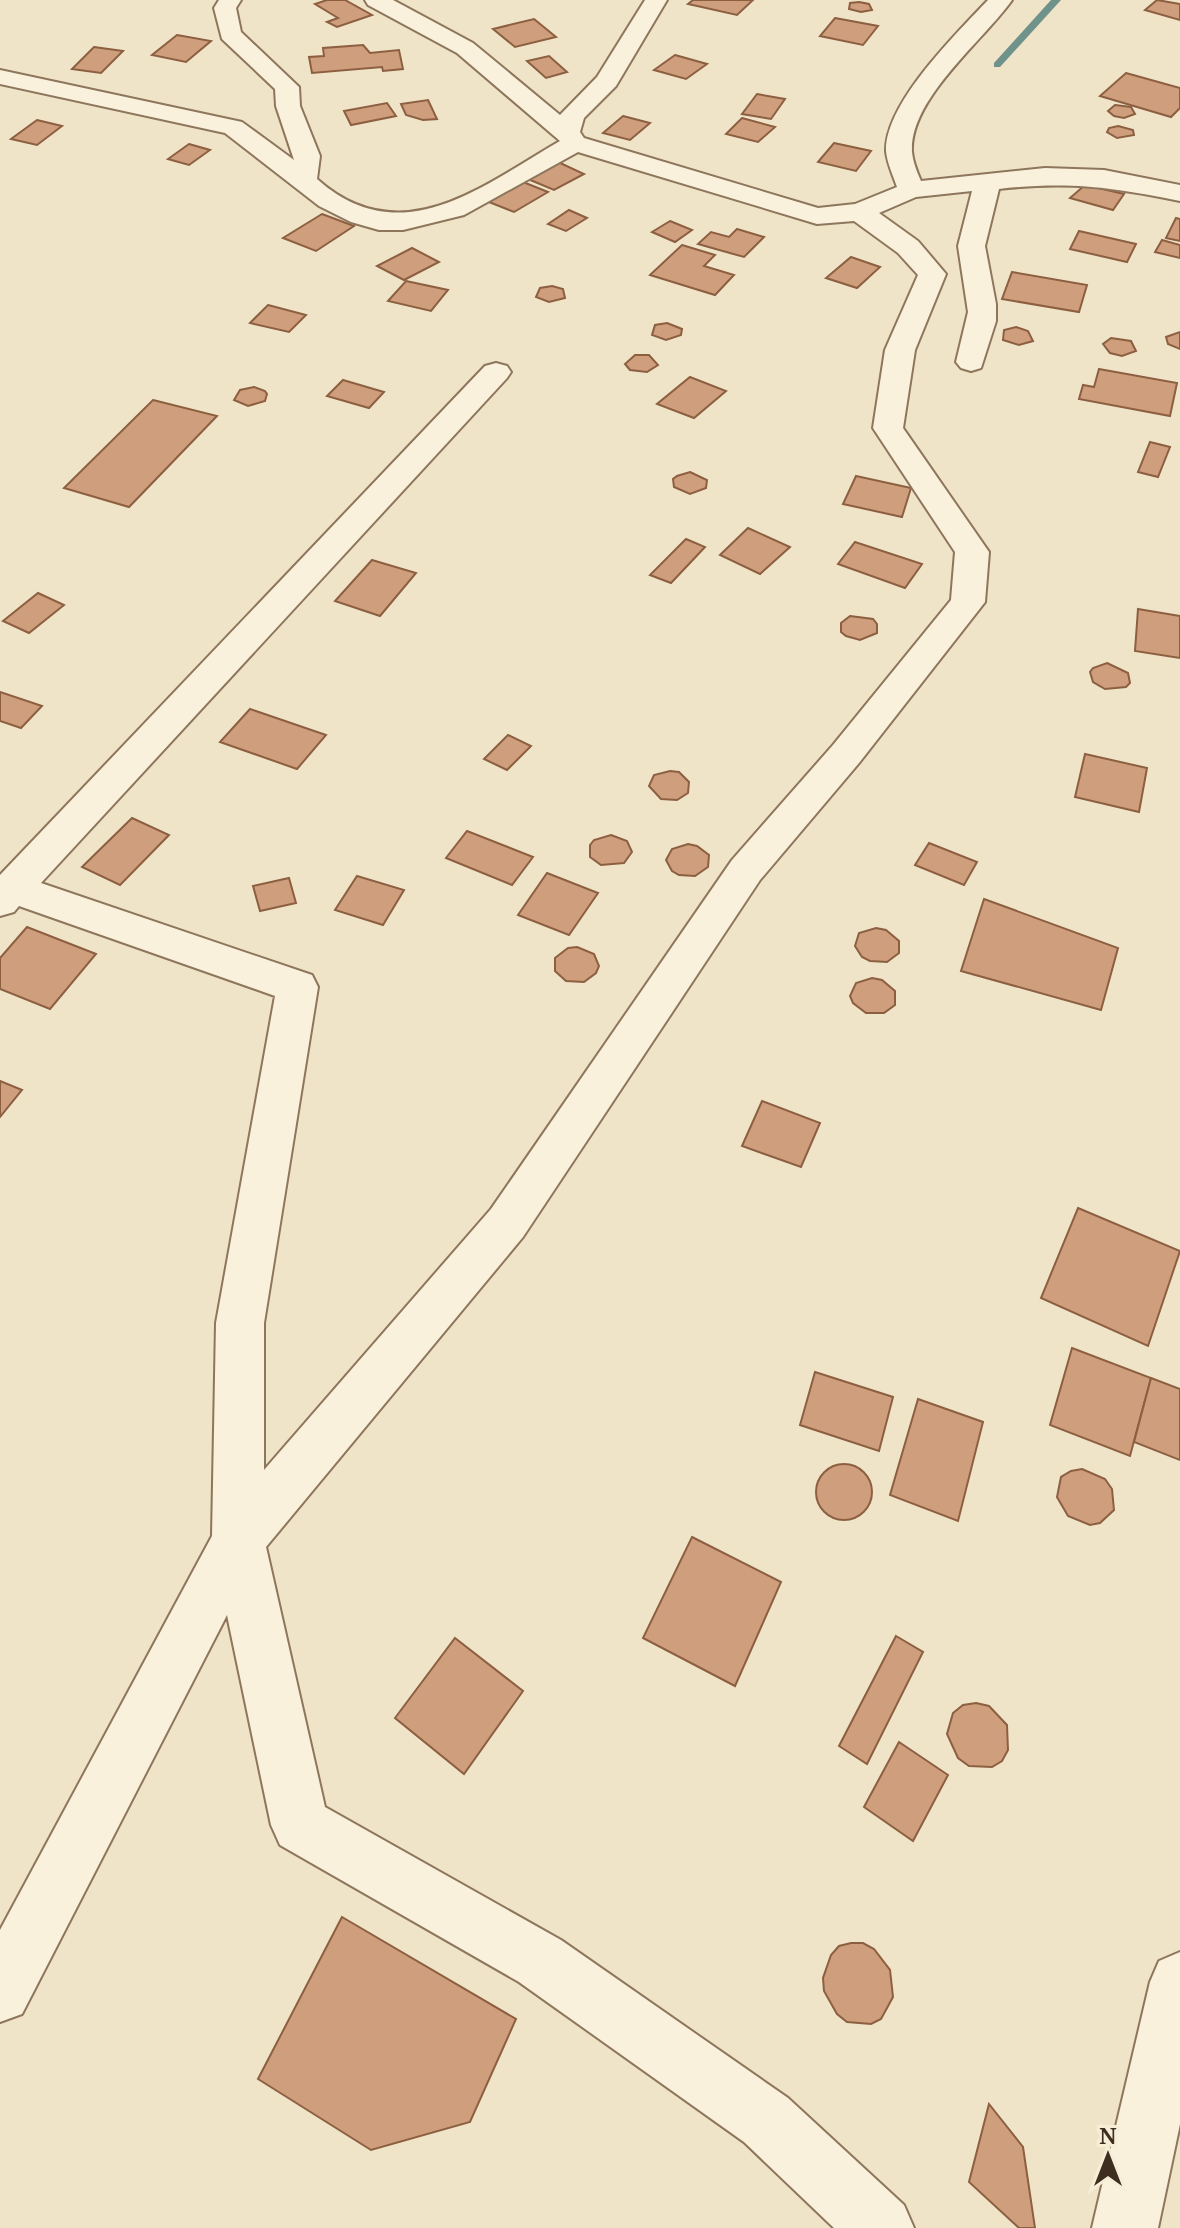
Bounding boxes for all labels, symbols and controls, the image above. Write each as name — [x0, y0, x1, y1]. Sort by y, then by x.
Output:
north arrow — [1068, 2116, 1148, 2196]
text: N — [1099, 2120, 1117, 2150]

